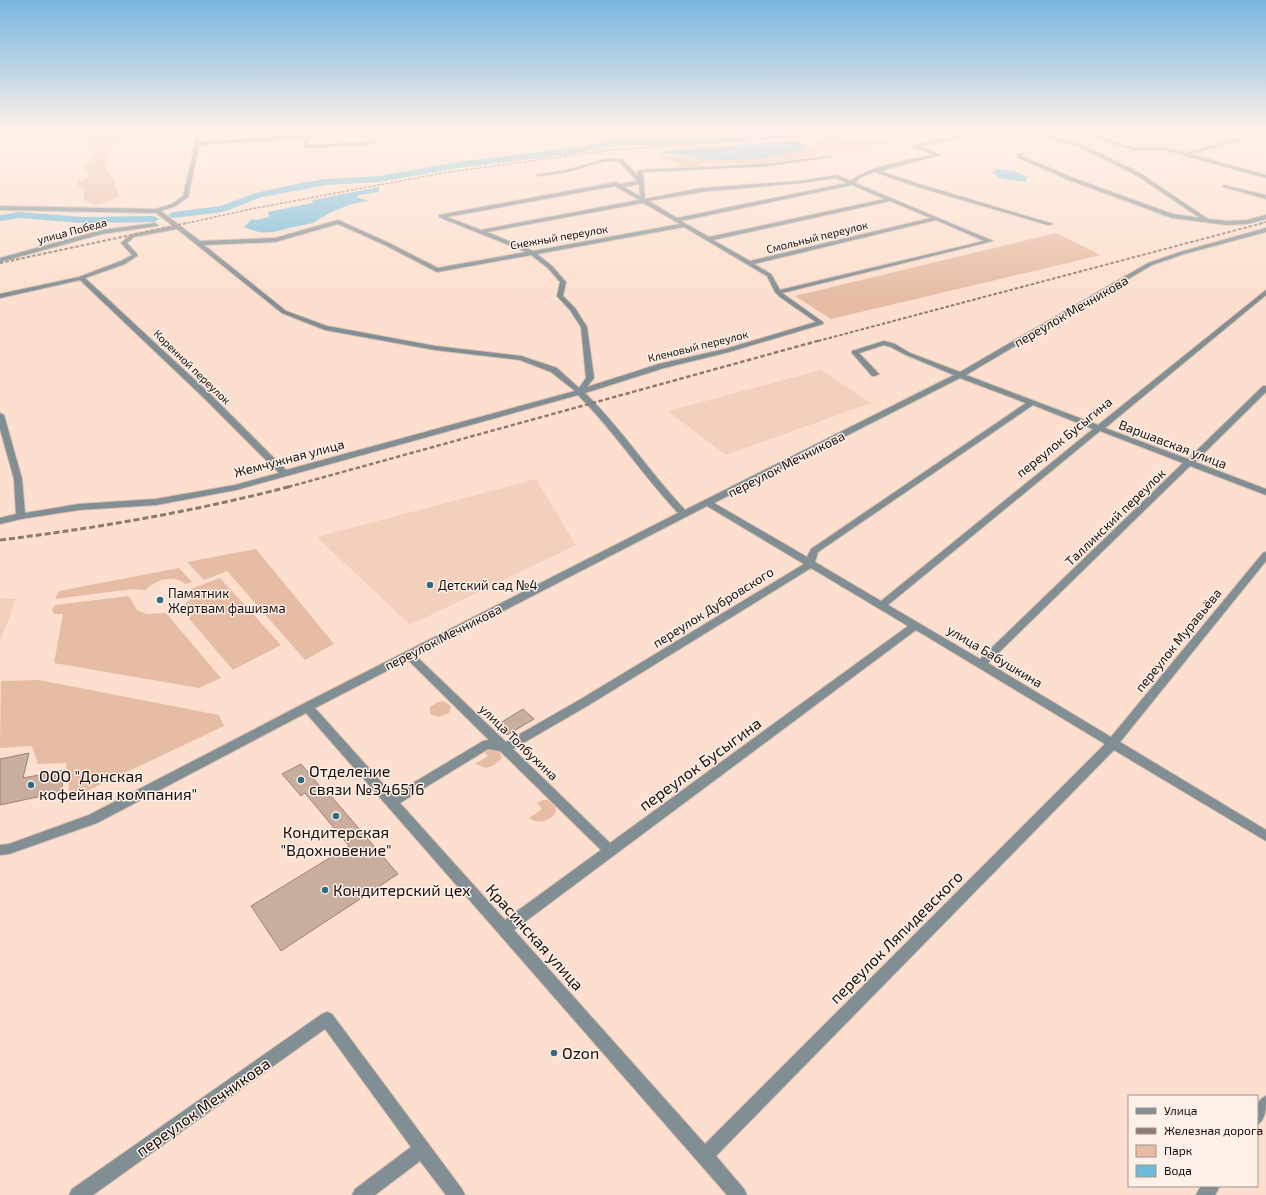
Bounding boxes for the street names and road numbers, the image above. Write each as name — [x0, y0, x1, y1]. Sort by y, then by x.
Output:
street label: улица Победа — [36, 215, 108, 247]
street label: Смольный переулок — [765, 218, 869, 256]
street label: Снежный переулок — [509, 222, 609, 252]
street label: переулок Мечникова — [1011, 272, 1131, 350]
street label: Коренной переулок — [151, 327, 233, 407]
street label: Кленовый переулок — [646, 327, 750, 365]
street label: переулок Бусыгина — [1013, 393, 1115, 481]
street label: Варшавская улица — [1117, 416, 1229, 472]
street label: переулок Мечникова — [725, 428, 847, 500]
street label: Жемчужная улица — [232, 436, 346, 480]
street label: Таллинский переулок — [1061, 465, 1169, 569]
street label: переулок Дубровского — [650, 563, 776, 651]
street label: переулок Муравьёва — [1131, 585, 1225, 695]
street label: переулок Мечникова — [382, 601, 504, 673]
street label: улица Бабушкина — [944, 621, 1046, 691]
street label: улица Толбухина — [476, 700, 562, 784]
street label: переулок Бусыгина — [635, 713, 765, 815]
street label: переулок Ляпидевского — [825, 866, 967, 1008]
street label: Красинская улица — [482, 880, 588, 994]
street label: переулок Мечникова — [132, 1053, 274, 1161]

